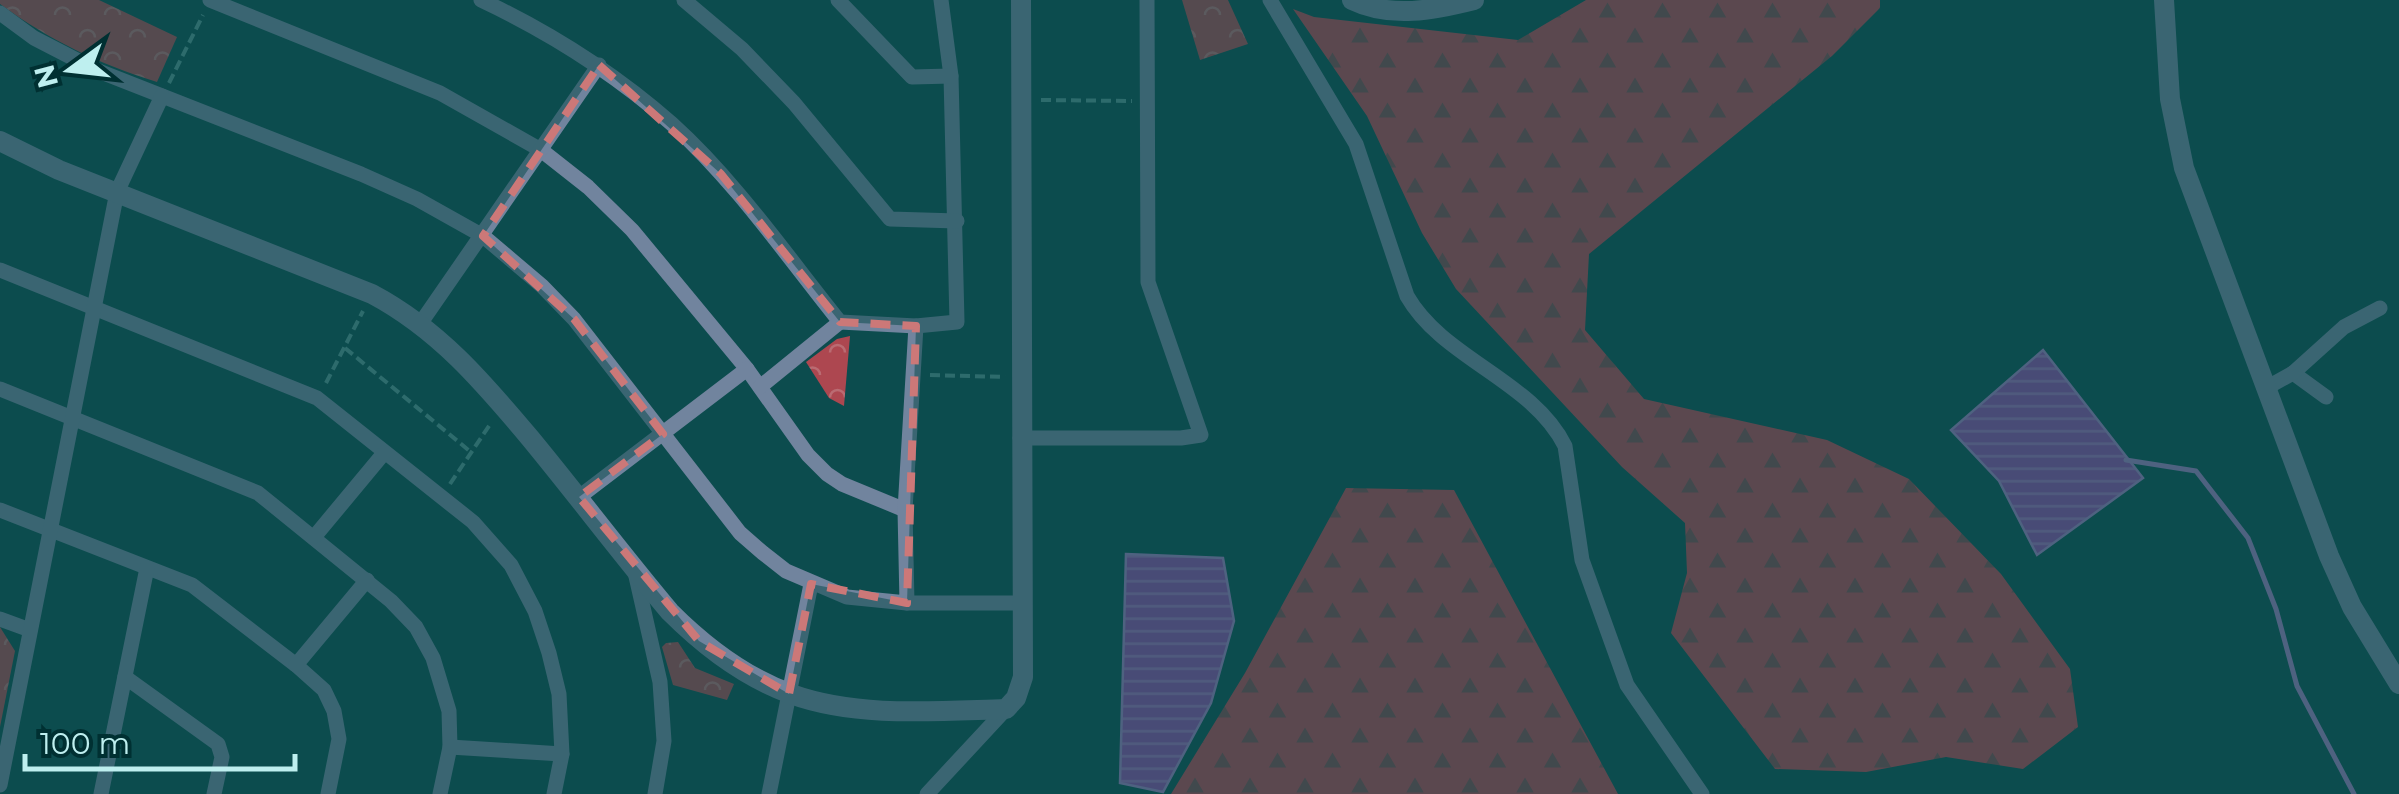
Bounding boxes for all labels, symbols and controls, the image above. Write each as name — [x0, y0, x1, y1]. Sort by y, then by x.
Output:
north arrow — [20, 20, 120, 120]
text: N — [27, 61, 65, 92]
scale bar — [25, 709, 295, 771]
text: 100 m — [40, 725, 130, 762]

